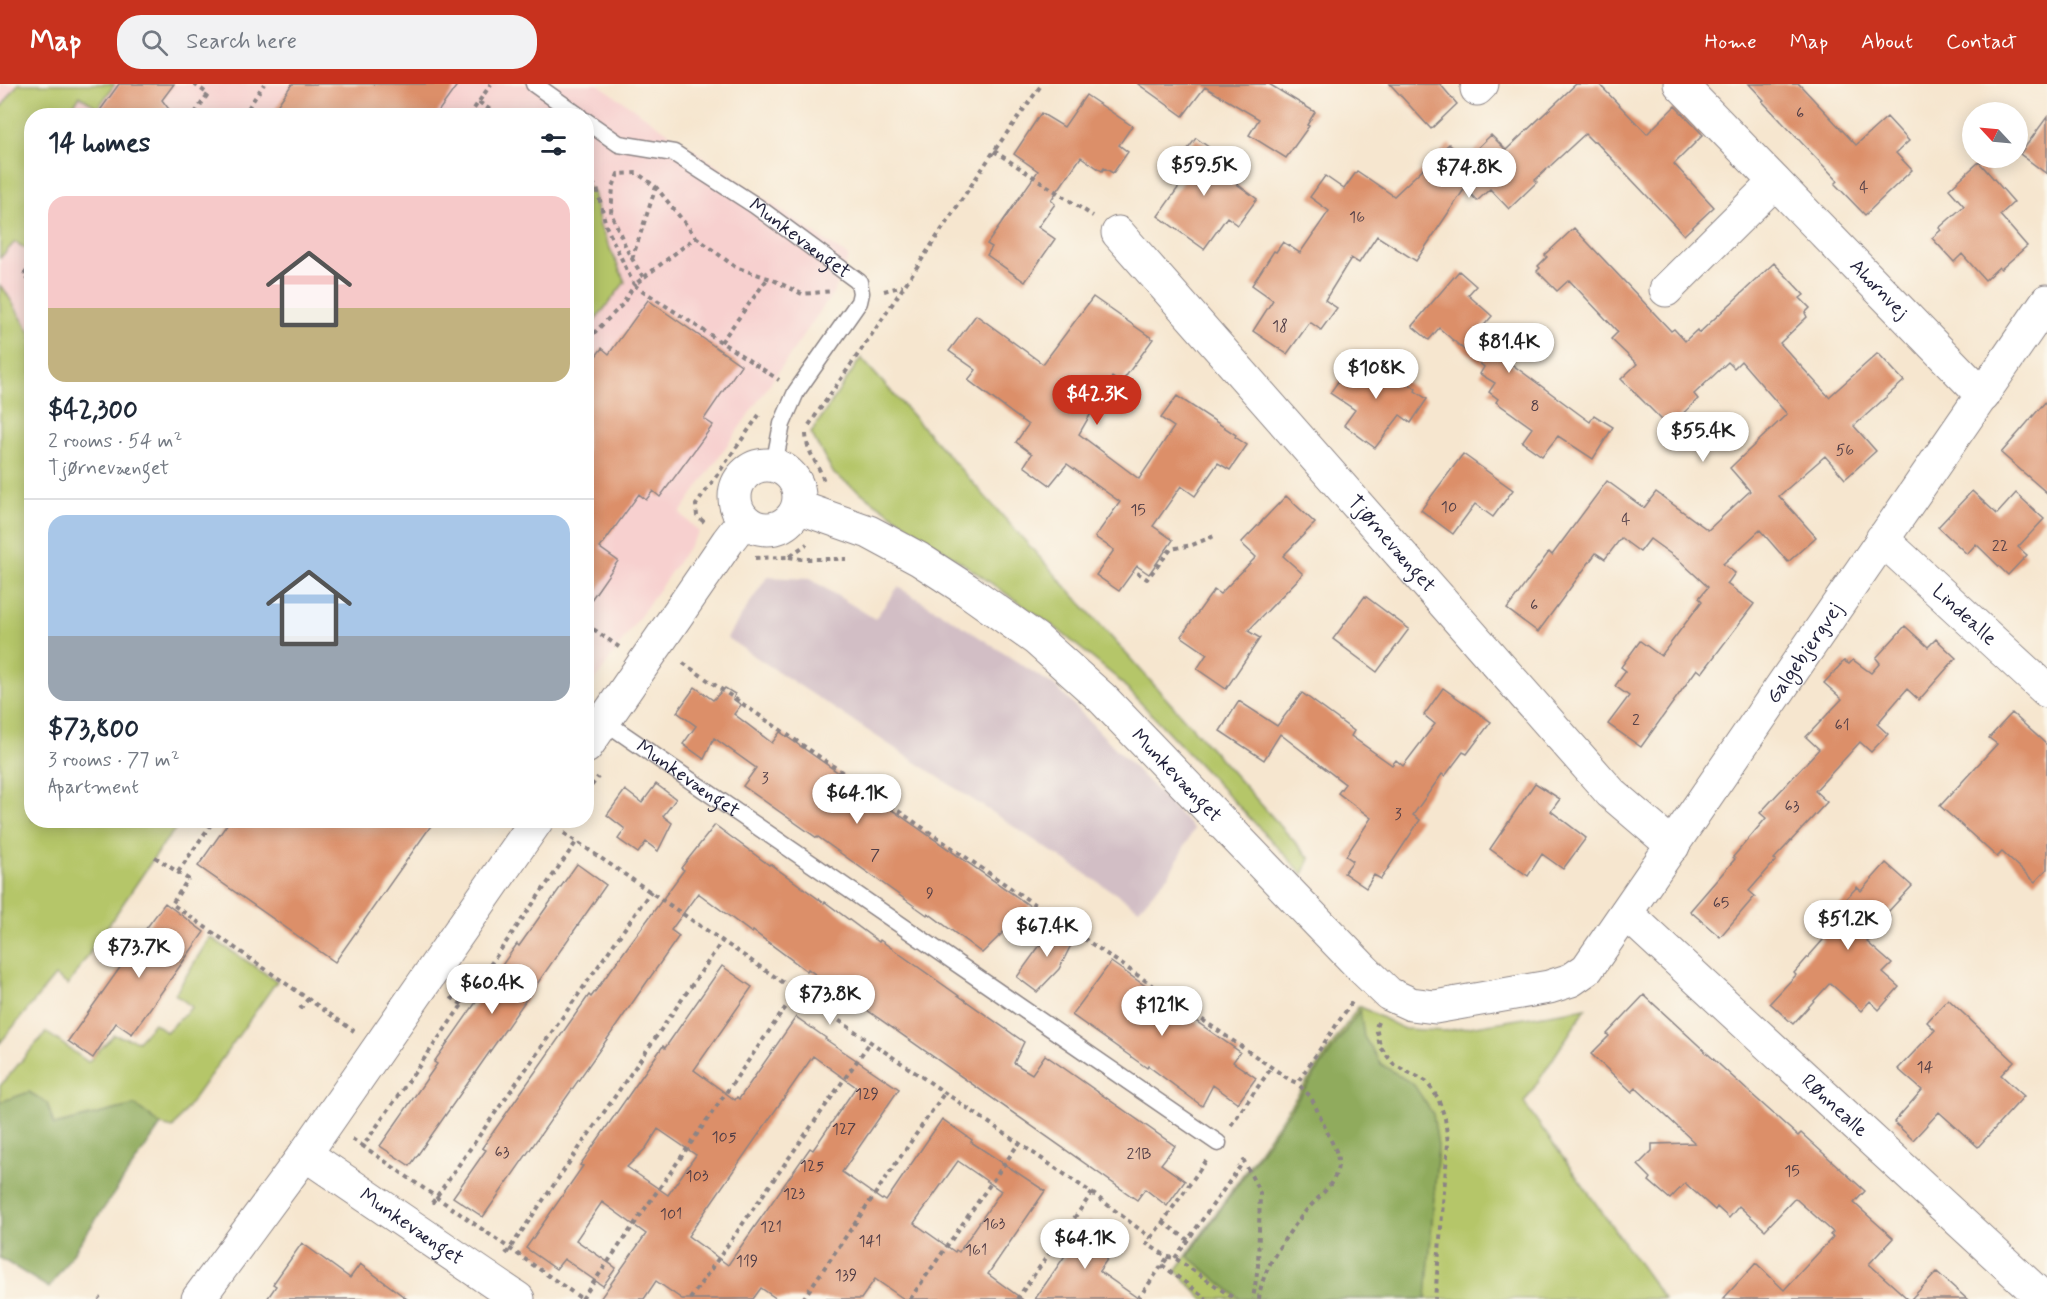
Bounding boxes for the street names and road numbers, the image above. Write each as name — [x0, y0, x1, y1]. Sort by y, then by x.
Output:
street label: Munkevænget — [743, 192, 856, 285]
street label: Ahornvej — [1844, 253, 1915, 325]
street label: Tjørnevænget — [1341, 489, 1442, 598]
street label: Lindealle — [1926, 578, 2003, 652]
street label: Galgebjergvej — [1760, 597, 1849, 709]
street label: Munkevænget — [1125, 723, 1228, 828]
street label: Munkevænget — [631, 734, 745, 824]
street label: Rønnealle — [1795, 1068, 1874, 1143]
street label: Munkevænget — [354, 1182, 469, 1272]

